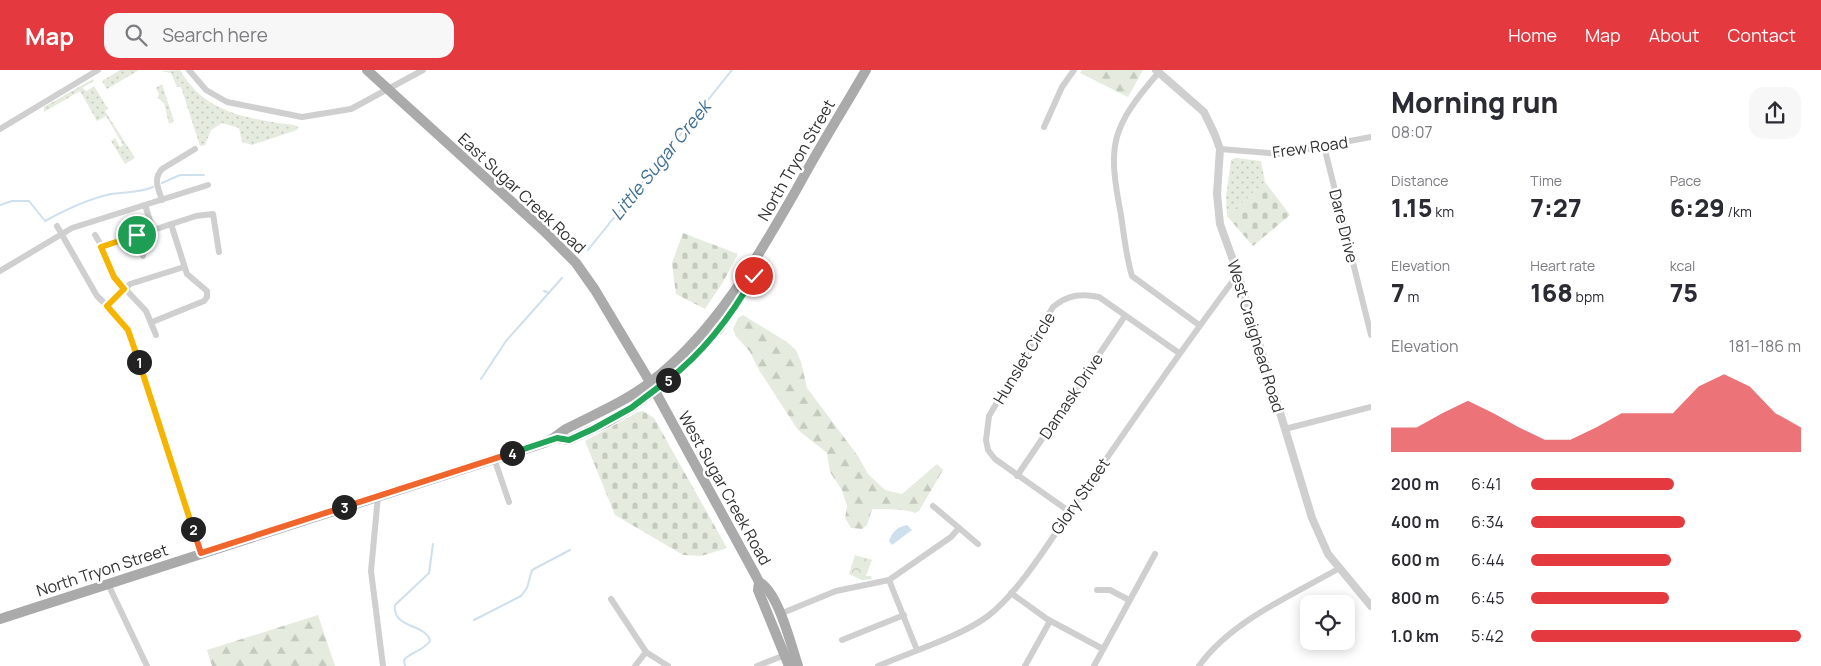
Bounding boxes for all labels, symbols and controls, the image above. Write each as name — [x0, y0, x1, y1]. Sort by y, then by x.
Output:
search box — [104, 13, 454, 58]
text: Map — [25, 19, 74, 52]
icon: search — [122, 21, 150, 49]
text: Search here — [162, 22, 268, 48]
text: Home — [1508, 23, 1557, 47]
text: Map — [1585, 23, 1621, 47]
text: About — [1649, 23, 1699, 47]
text: Contact — [1727, 23, 1796, 47]
text: Morning run — [1391, 83, 1558, 121]
button: share — [1749, 87, 1801, 139]
water label: Little Sugar Creek — [604, 93, 717, 225]
street label: North Tryon Street — [752, 95, 840, 225]
text: 08:07 — [1391, 121, 1433, 143]
street label: East Sugar Creek Road — [453, 128, 591, 258]
street label: Frew Road — [1271, 131, 1349, 163]
text: Distance — [1391, 171, 1448, 190]
text: Time — [1530, 171, 1562, 190]
text: Pace — [1670, 171, 1701, 190]
street label: Dare Drive — [1324, 187, 1364, 265]
text: 1.15 — [1391, 190, 1432, 225]
text: 7:27 — [1530, 190, 1582, 225]
text: 6:29 — [1670, 190, 1725, 225]
text: km — [1432, 202, 1454, 221]
text: /km — [1725, 202, 1752, 221]
pin — [116, 214, 158, 256]
icon: arrive — [123, 221, 151, 249]
pin — [733, 255, 775, 297]
text: Elevation — [1391, 256, 1450, 275]
text: Heart rate — [1530, 256, 1595, 275]
text: kcal — [1670, 256, 1695, 275]
street label: West Craighead Road — [1222, 257, 1290, 415]
icon: check — [740, 262, 768, 290]
text: 7 — [1391, 275, 1405, 310]
text: 168 — [1530, 275, 1573, 310]
text: 75 — [1670, 275, 1698, 310]
text: m — [1405, 287, 1419, 306]
text: bpm — [1573, 287, 1604, 306]
street label: Hunslet Circle — [988, 308, 1060, 408]
text: Elevation — [1391, 335, 1459, 357]
text: 181–186 m — [1729, 335, 1801, 357]
street label: Damask Drive — [1034, 349, 1108, 443]
pin: 1 — [126, 350, 152, 374]
text: 1 — [136, 353, 143, 372]
pin: 5 — [656, 368, 680, 392]
text: 5 — [664, 371, 673, 390]
street label: West Sugar Creek Road — [673, 407, 777, 569]
pin: 4 — [500, 440, 524, 466]
text: 4 — [508, 444, 517, 463]
street label: Glory Street — [1046, 453, 1114, 539]
text: 200 m — [1391, 473, 1439, 495]
text: 6:41 — [1471, 473, 1501, 495]
pin: 3 — [332, 494, 356, 520]
text: 3 — [340, 498, 349, 517]
text: 400 m — [1391, 511, 1439, 533]
text: 6:34 — [1471, 511, 1504, 533]
pin: 2 — [180, 516, 206, 542]
text: 2 — [189, 520, 198, 539]
street label: North Tryon Street — [33, 538, 171, 602]
text: 600 m — [1391, 549, 1440, 571]
text: 6:44 — [1471, 549, 1505, 571]
text: 800 m — [1391, 587, 1439, 609]
text: 6:45 — [1471, 587, 1504, 609]
map controls — [1300, 595, 1355, 650]
button: locate — [1300, 595, 1355, 650]
text: 1.0 km — [1391, 625, 1439, 647]
text: 5:42 — [1471, 625, 1504, 647]

